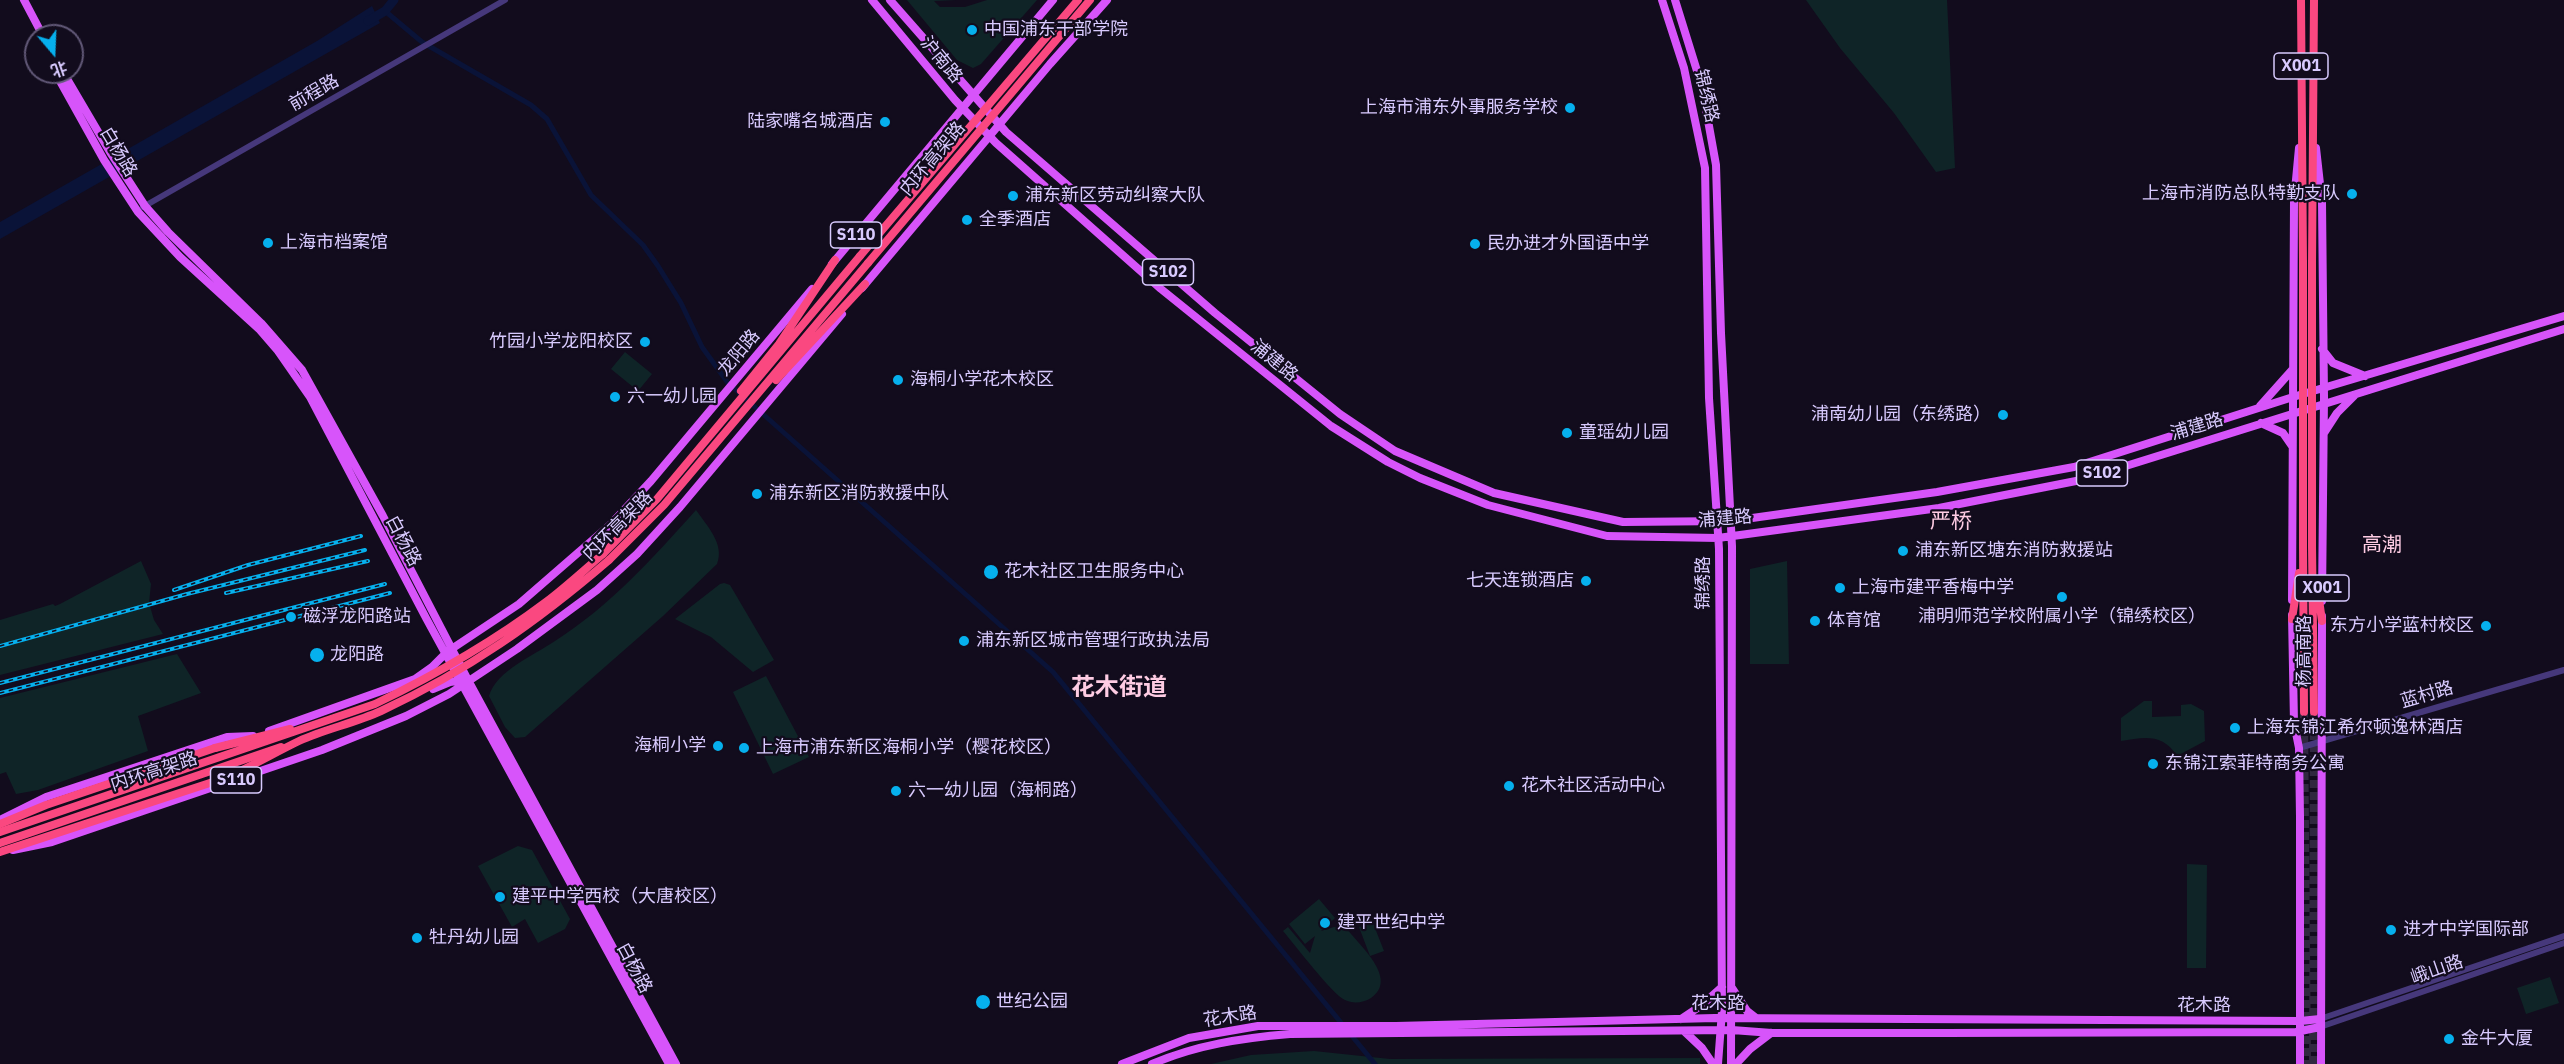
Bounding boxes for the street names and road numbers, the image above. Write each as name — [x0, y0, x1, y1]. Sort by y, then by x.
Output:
street label: 沪南路 — [915, 32, 967, 88]
road number: X001 — [2274, 53, 2328, 79]
street label: 锦绣路 — [1689, 67, 1723, 125]
street label: 前程路 — [285, 70, 343, 116]
street label: 内环高架路 — [896, 118, 970, 200]
street label: 白杨路 — [95, 123, 141, 181]
road number: S110 — [830, 222, 882, 248]
road number: S102 — [1142, 259, 1194, 285]
street label: 龙阳路 — [713, 325, 765, 381]
street label: 浦建路 — [1246, 336, 1302, 386]
street label: 浦建路 — [2168, 409, 2226, 445]
road number: S102 — [2076, 460, 2128, 486]
street label: 内环高架路 — [579, 487, 657, 565]
street label: 浦建路 — [1697, 506, 1753, 532]
street label: 白杨路 — [381, 512, 425, 570]
street label: 锦绣路 — [1693, 556, 1715, 610]
road number: X001 — [2295, 575, 2349, 601]
street label: 杨高南路 — [2294, 615, 2316, 687]
street label: 蓝村路 — [2398, 677, 2456, 713]
street label: 内环高架路 — [108, 748, 200, 796]
road number: S110 — [210, 767, 262, 793]
street label: 白杨路 — [612, 939, 656, 997]
street label: 峨山路 — [2408, 951, 2466, 989]
street label: 花木路 — [1691, 993, 1745, 1015]
street label: 花木路 — [2177, 995, 2231, 1017]
street label: 花木路 — [1202, 1002, 1258, 1032]

